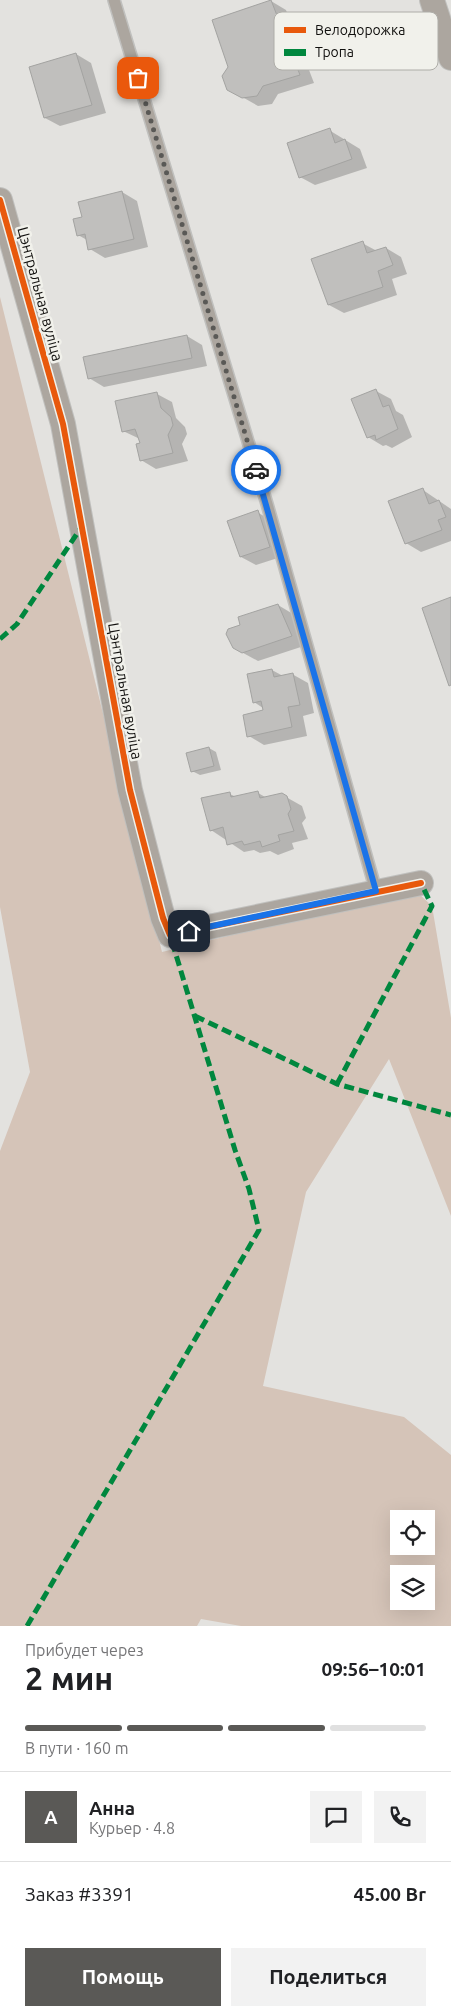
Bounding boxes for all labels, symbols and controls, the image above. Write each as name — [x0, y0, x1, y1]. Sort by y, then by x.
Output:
legend — [274, 12, 438, 70]
text: Велодорожка — [315, 22, 405, 38]
text: Тропа — [315, 44, 354, 60]
pin — [117, 57, 159, 99]
icon: bag — [124, 64, 152, 92]
street label: Цэнтральная вуліца — [14, 225, 67, 363]
courier — [231, 445, 281, 495]
icon: car — [242, 456, 270, 484]
street label: Цэнтральная вуліца — [105, 621, 146, 761]
pin — [168, 910, 210, 952]
icon: home — [175, 917, 203, 945]
map controls — [390, 1510, 435, 1610]
button: locate — [390, 1510, 435, 1555]
button: layers — [390, 1565, 435, 1610]
text: Прибудет через — [25, 1641, 144, 1659]
text: 09:56–10:01 — [321, 1658, 426, 1680]
text: 2 мин — [25, 1660, 113, 1696]
text: В пути · 160 m — [25, 1739, 128, 1757]
button: chat — [310, 1791, 362, 1843]
button: phone — [374, 1791, 426, 1843]
text: Анна — [89, 1797, 135, 1819]
text: А — [44, 1806, 58, 1828]
text: Курьер · 4.8 — [89, 1819, 175, 1837]
text: Заказ #3391 — [25, 1883, 134, 1905]
text: 45.00 Br — [354, 1883, 426, 1905]
button: Помощь — [25, 1948, 221, 2006]
button: Поделиться — [231, 1948, 426, 2006]

